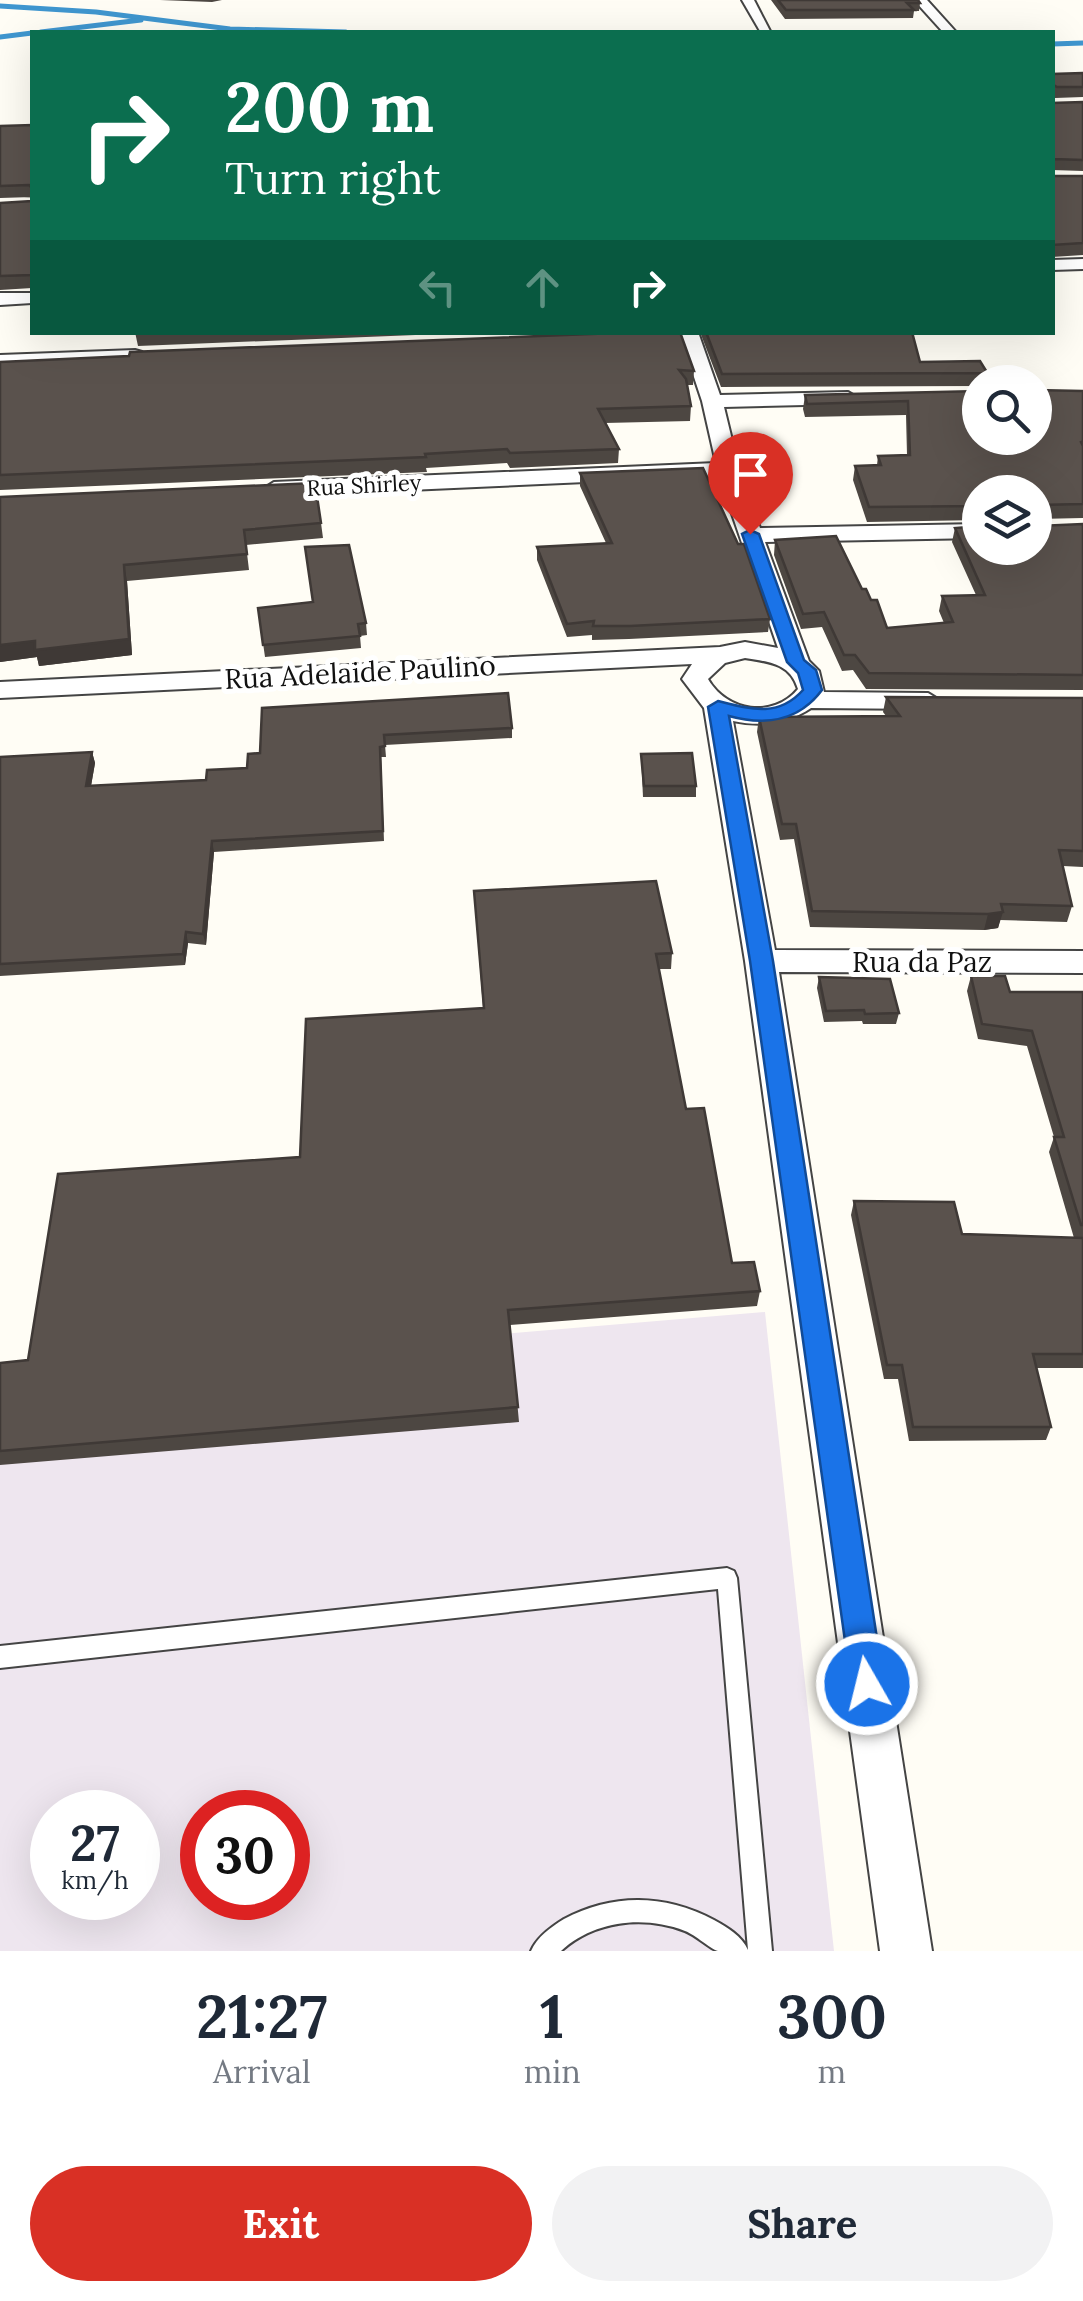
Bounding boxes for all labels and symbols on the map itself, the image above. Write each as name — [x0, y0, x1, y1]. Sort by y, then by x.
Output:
pin — [708, 432, 793, 535]
street label: Rua Shirley — [306, 468, 422, 502]
street label: Rua Adelaide Paulino — [224, 647, 496, 697]
street label: Rua da Paz — [852, 944, 992, 980]
position arrow — [815, 1632, 919, 1736]
speed limit sign: 30 — [180, 1790, 310, 1920]

